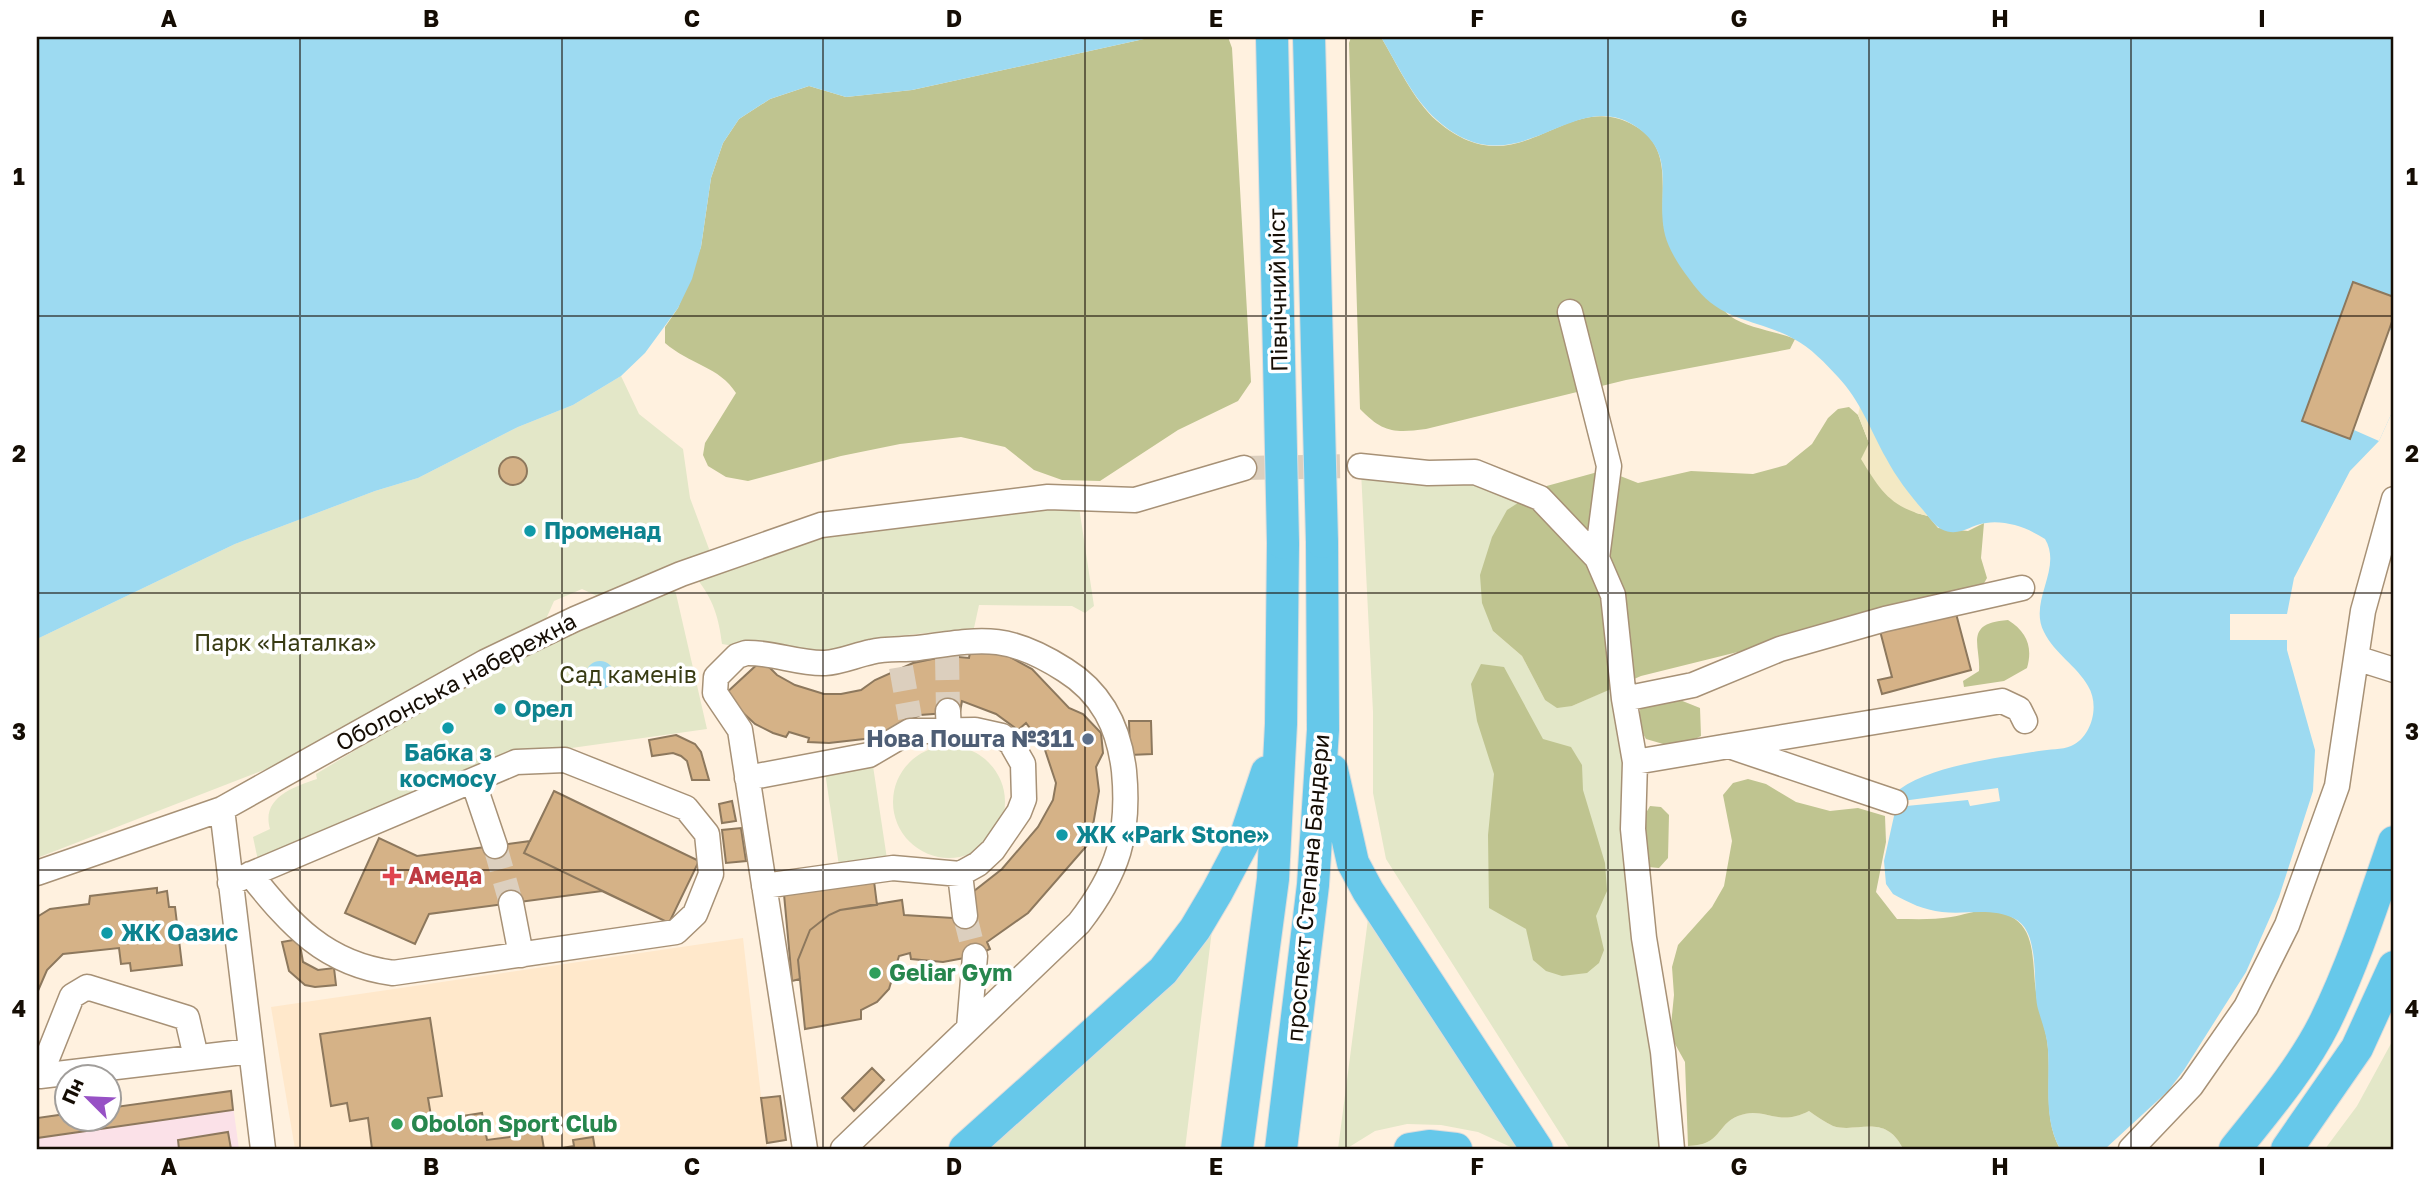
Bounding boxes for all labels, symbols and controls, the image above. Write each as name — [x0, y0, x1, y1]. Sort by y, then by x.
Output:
text: A — [161, 4, 178, 32]
text: B — [423, 4, 439, 32]
text: C — [684, 4, 700, 32]
text: D — [946, 4, 962, 32]
text: E — [1209, 4, 1223, 32]
text: F — [1470, 4, 1484, 32]
text: G — [1731, 4, 1747, 32]
text: H — [1991, 4, 2009, 32]
text: I — [2258, 4, 2266, 32]
text: 1 — [13, 162, 25, 190]
text: 1 — [2406, 162, 2418, 190]
street label: Північний міст — [1262, 208, 1292, 372]
text: 2 — [12, 439, 26, 467]
text: 2 — [2405, 439, 2419, 467]
place label: Променад — [544, 516, 661, 544]
marker: Променад — [522, 523, 538, 539]
street label: Оболонська набережна — [330, 606, 581, 756]
park label: Парк «Наталка» — [194, 628, 376, 656]
park label: Сад каменів — [559, 660, 697, 688]
place label: Орел — [514, 694, 573, 722]
marker: Орел — [492, 701, 508, 717]
text: 3 — [12, 717, 26, 745]
text: 3 — [2405, 717, 2419, 745]
marker: Бабка з космосу — [440, 720, 456, 736]
place label: Нова Пошта №311 — [866, 724, 1074, 752]
marker: Нова Пошта №311 — [1080, 731, 1096, 747]
street label: проспект Степана Бандери — [1280, 733, 1334, 1043]
place label: Бабка з космосу — [400, 738, 497, 792]
place label: ЖК «Park Stone» — [1076, 820, 1269, 848]
marker: ЖК «Park Stone» — [1054, 827, 1070, 843]
place label: Амеда — [408, 861, 482, 889]
marker: Амеда — [382, 866, 402, 886]
place label: ЖК Оазис — [121, 918, 238, 946]
marker: ЖК Оазис — [99, 925, 115, 941]
place label: Geliar Gym — [889, 958, 1012, 986]
marker: Geliar Gym — [867, 965, 883, 981]
text: 4 — [12, 994, 26, 1022]
text: 4 — [2405, 994, 2419, 1022]
north arrow — [52, 1064, 122, 1134]
text: Пн — [56, 1074, 88, 1107]
place label: Obolon Sport Club — [411, 1109, 617, 1137]
marker: Obolon Sport Club — [389, 1116, 405, 1132]
text: A — [161, 1152, 178, 1180]
text: B — [423, 1152, 439, 1180]
text: C — [684, 1152, 700, 1180]
text: D — [946, 1152, 962, 1180]
text: E — [1209, 1152, 1223, 1180]
text: F — [1470, 1152, 1484, 1180]
text: G — [1731, 1152, 1747, 1180]
text: H — [1991, 1152, 2009, 1180]
text: I — [2258, 1152, 2266, 1180]

